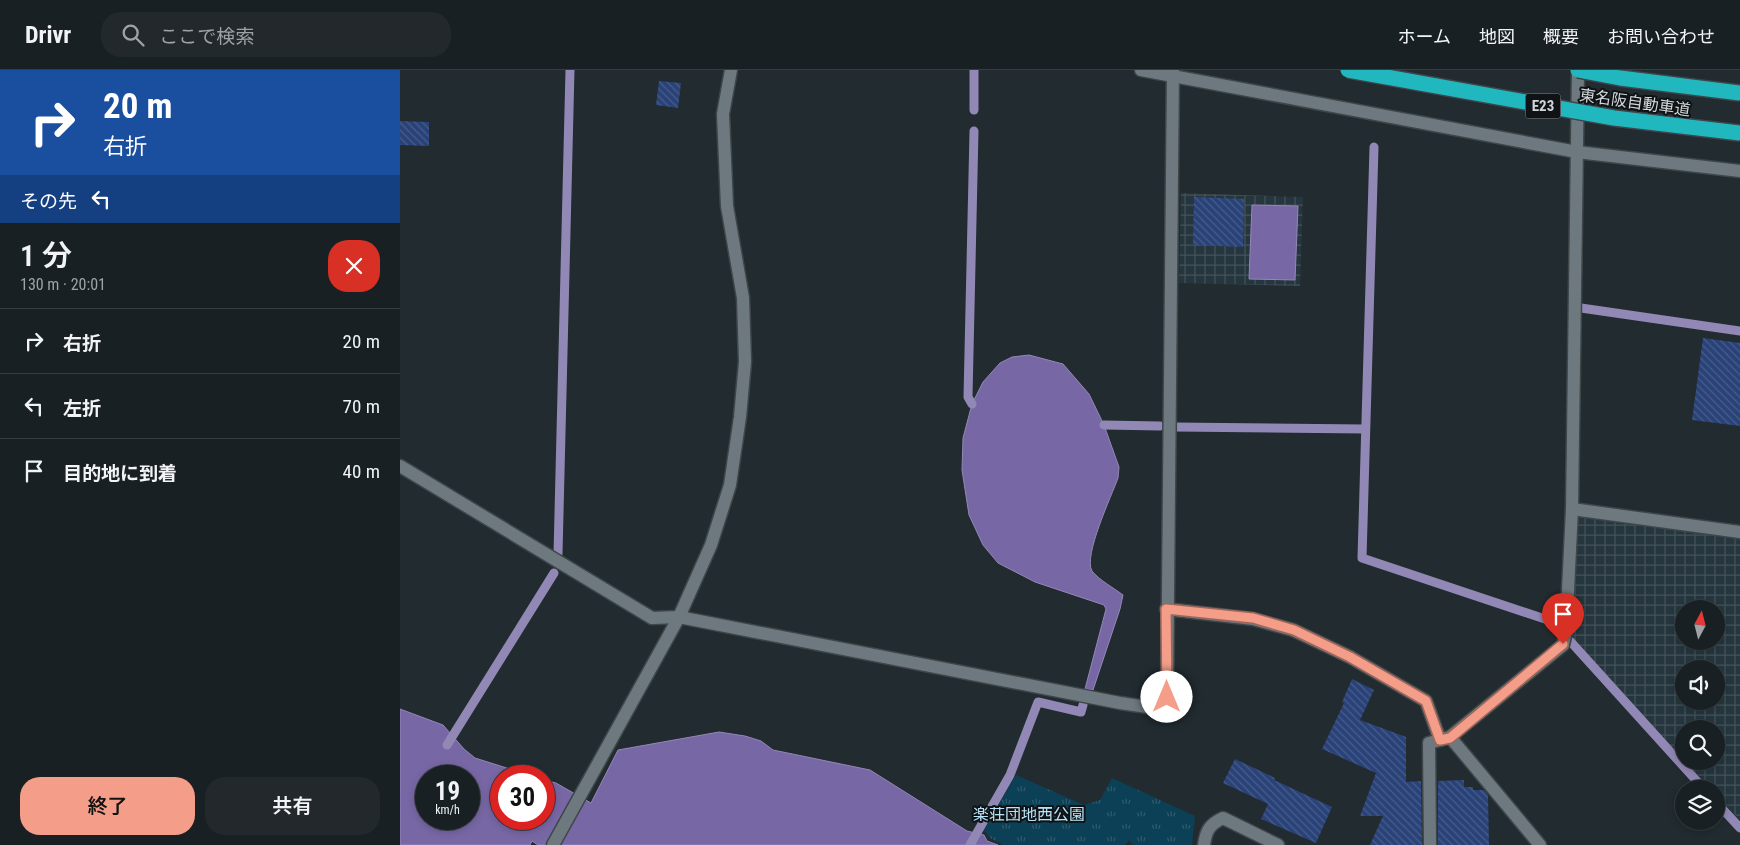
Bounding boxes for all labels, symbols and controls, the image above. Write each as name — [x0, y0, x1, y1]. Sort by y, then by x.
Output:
search box — [101, 12, 451, 57]
text: Drivr — [25, 21, 71, 49]
icon: search — [119, 21, 147, 49]
text: ここで検索 — [159, 25, 254, 48]
text: ホーム — [1398, 26, 1451, 47]
text: 地図 — [1479, 26, 1515, 47]
text: 概要 — [1543, 26, 1579, 47]
text: お問い合わせ — [1607, 26, 1715, 47]
street label: 東名阪自動車道 — [1578, 85, 1692, 120]
text: 20 m — [103, 86, 172, 127]
icon: right — [20, 90, 85, 155]
road number: E23 — [1526, 94, 1560, 118]
text: 右折 — [103, 134, 147, 159]
icon: left — [87, 185, 115, 213]
text: その先 — [20, 190, 77, 213]
text: 1 分 — [20, 238, 72, 273]
button: close — [328, 240, 380, 292]
text: 130 m · 20:01 — [20, 275, 106, 294]
icon: right — [20, 327, 48, 355]
text: 20 m — [343, 330, 380, 353]
text: 右折 — [63, 332, 101, 355]
icon: left — [20, 392, 48, 420]
text: 70 m — [343, 395, 380, 418]
text: 左折 — [63, 397, 101, 420]
icon: arrive — [20, 457, 48, 485]
text: 40 m — [343, 460, 380, 483]
text: 目的地に到着 — [63, 462, 177, 485]
pin — [1542, 593, 1584, 644]
icon: arrive — [1549, 600, 1577, 628]
north arrow — [1675, 600, 1725, 650]
map controls — [1675, 600, 1725, 830]
button: sound — [1675, 660, 1725, 710]
position arrow — [1140, 670, 1192, 722]
button: search — [1675, 720, 1725, 770]
speed limit sign: 30 — [490, 765, 555, 830]
button: 終了 — [20, 777, 195, 835]
button: 共有 — [205, 777, 380, 835]
text: 19 — [435, 777, 460, 806]
button: layers — [1675, 780, 1725, 830]
text: km/h — [435, 803, 460, 817]
park label: 楽荘団地西公園 — [973, 805, 1085, 824]

